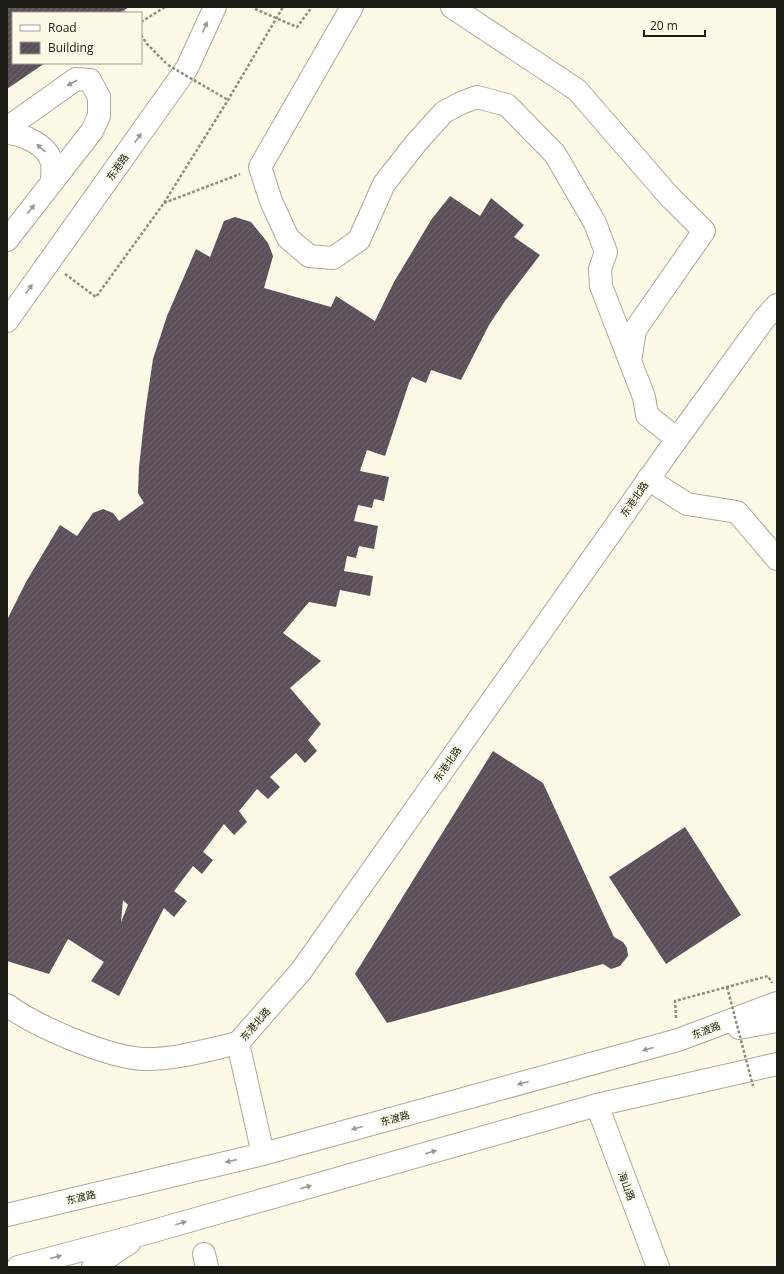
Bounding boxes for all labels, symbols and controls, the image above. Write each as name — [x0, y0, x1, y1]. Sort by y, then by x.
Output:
legend — [12, 12, 142, 64]
scale bar — [644, 12, 705, 38]
text: 20 m — [650, 17, 678, 34]
text: Road — [48, 19, 77, 36]
one-way arrow — [202, 22, 208, 33]
text: Building — [48, 39, 94, 56]
one-way arrow — [66, 79, 78, 86]
one-way arrow — [134, 132, 142, 143]
one-way arrow — [36, 143, 46, 152]
street label: 东港路 — [103, 151, 131, 183]
one-way arrow — [27, 203, 35, 214]
one-way arrow — [25, 284, 33, 294]
street label: 东港北路 — [617, 479, 651, 519]
street label: 东港北路 — [430, 744, 464, 784]
street label: 东港北路 — [237, 1004, 273, 1044]
street label: 东渡路 — [689, 1018, 723, 1042]
one-way arrow — [642, 1046, 654, 1052]
one-way arrow — [516, 1080, 528, 1086]
street label: 东渡路 — [379, 1107, 411, 1129]
one-way arrow — [350, 1125, 362, 1131]
one-way arrow — [426, 1149, 438, 1155]
one-way arrow — [225, 1159, 237, 1165]
street label: 海山路 — [615, 1170, 639, 1202]
one-way arrow — [301, 1184, 313, 1190]
street label: 东渡路 — [65, 1187, 97, 1207]
one-way arrow — [176, 1220, 188, 1226]
one-way arrow — [50, 1254, 62, 1260]

